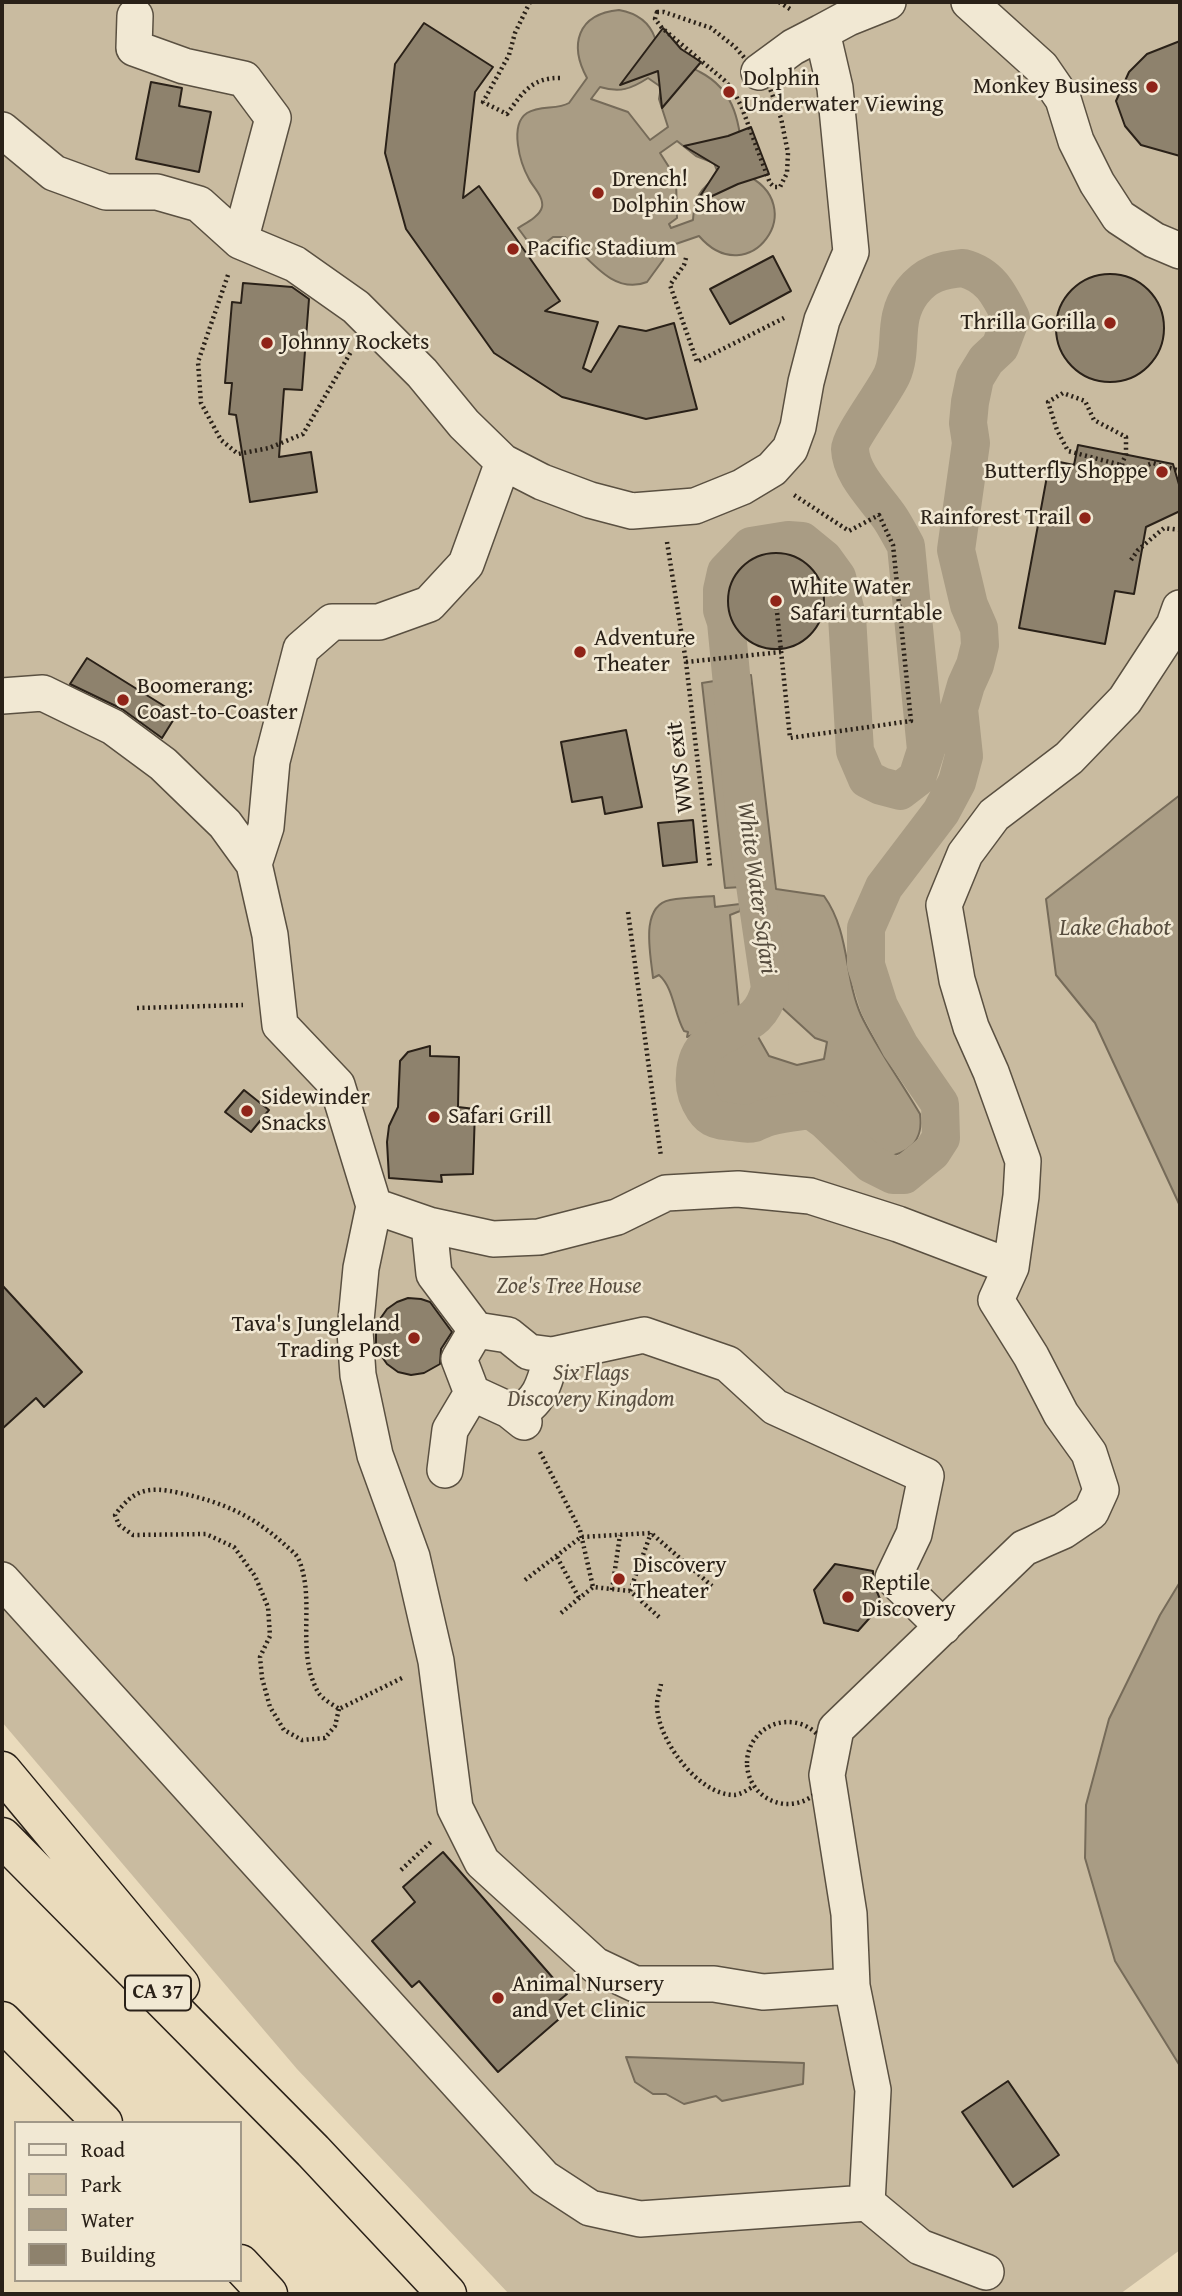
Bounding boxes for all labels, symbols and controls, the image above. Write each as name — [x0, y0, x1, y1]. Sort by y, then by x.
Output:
place label: Dolphin Underwater Viewing — [743, 65, 943, 119]
place label: Monkey Business — [973, 73, 1138, 101]
marker: Monkey Business — [1144, 79, 1160, 95]
marker: Dolphin Underwater Viewing — [721, 84, 737, 100]
place label: Drench! Dolphin Show — [612, 166, 746, 220]
marker: Drench! Dolphin Show — [590, 185, 606, 201]
place label: Pacific Stadium — [527, 235, 676, 263]
marker: Pacific Stadium — [505, 241, 521, 257]
place label: Thrilla Gorilla — [960, 309, 1096, 337]
marker: Thrilla Gorilla — [1102, 315, 1118, 331]
place label: Johnny Rockets — [281, 329, 429, 357]
marker: Johnny Rockets — [259, 335, 275, 351]
place label: Butterfly Shoppe — [984, 458, 1148, 486]
marker: Butterfly Shoppe — [1154, 464, 1170, 480]
place label: Rainforest Trail — [920, 504, 1071, 532]
marker: Rainforest Trail — [1077, 510, 1093, 526]
place label: White Water Safari turntable — [790, 574, 942, 628]
marker: White Water Safari turntable — [768, 593, 784, 609]
place label: Adventure Theater — [594, 625, 695, 679]
marker: Adventure Theater — [572, 644, 588, 660]
place label: Boomerang: Coast-to-Coaster — [137, 673, 298, 727]
marker: Boomerang: Coast-to-Coaster — [115, 692, 131, 708]
street label: WWS exit — [662, 720, 700, 814]
water label: White Water Safari — [730, 800, 782, 976]
water label: Lake Chabot — [1059, 915, 1171, 943]
place label: Sidewinder Snacks — [261, 1084, 370, 1138]
marker: Sidewinder Snacks — [239, 1103, 255, 1119]
place label: Safari Grill — [448, 1103, 552, 1131]
marker: Safari Grill — [426, 1109, 442, 1125]
park label: Zoe's Tree House — [496, 1273, 642, 1301]
place label: Tava's Jungleland Trading Post — [232, 1311, 400, 1365]
marker: Tava's Jungleland Trading Post — [406, 1330, 422, 1346]
park label: Six Flags Discovery Kingdom — [507, 1360, 675, 1414]
place label: Discovery Theater — [633, 1552, 727, 1606]
place label: Reptile Discovery — [862, 1570, 956, 1624]
marker: Discovery Theater — [611, 1571, 627, 1587]
marker: Reptile Discovery — [840, 1589, 856, 1605]
place label: Animal Nursery and Vet Clinic — [512, 1971, 664, 2025]
road number: CA 37 — [125, 1976, 191, 2010]
marker: Animal Nursery and Vet Clinic — [490, 1990, 506, 2006]
legend — [14, 2121, 242, 2282]
text: Road — [81, 2134, 125, 2165]
text: Park — [81, 2169, 122, 2200]
text: Water — [81, 2204, 134, 2235]
text: Building — [81, 2239, 155, 2270]

